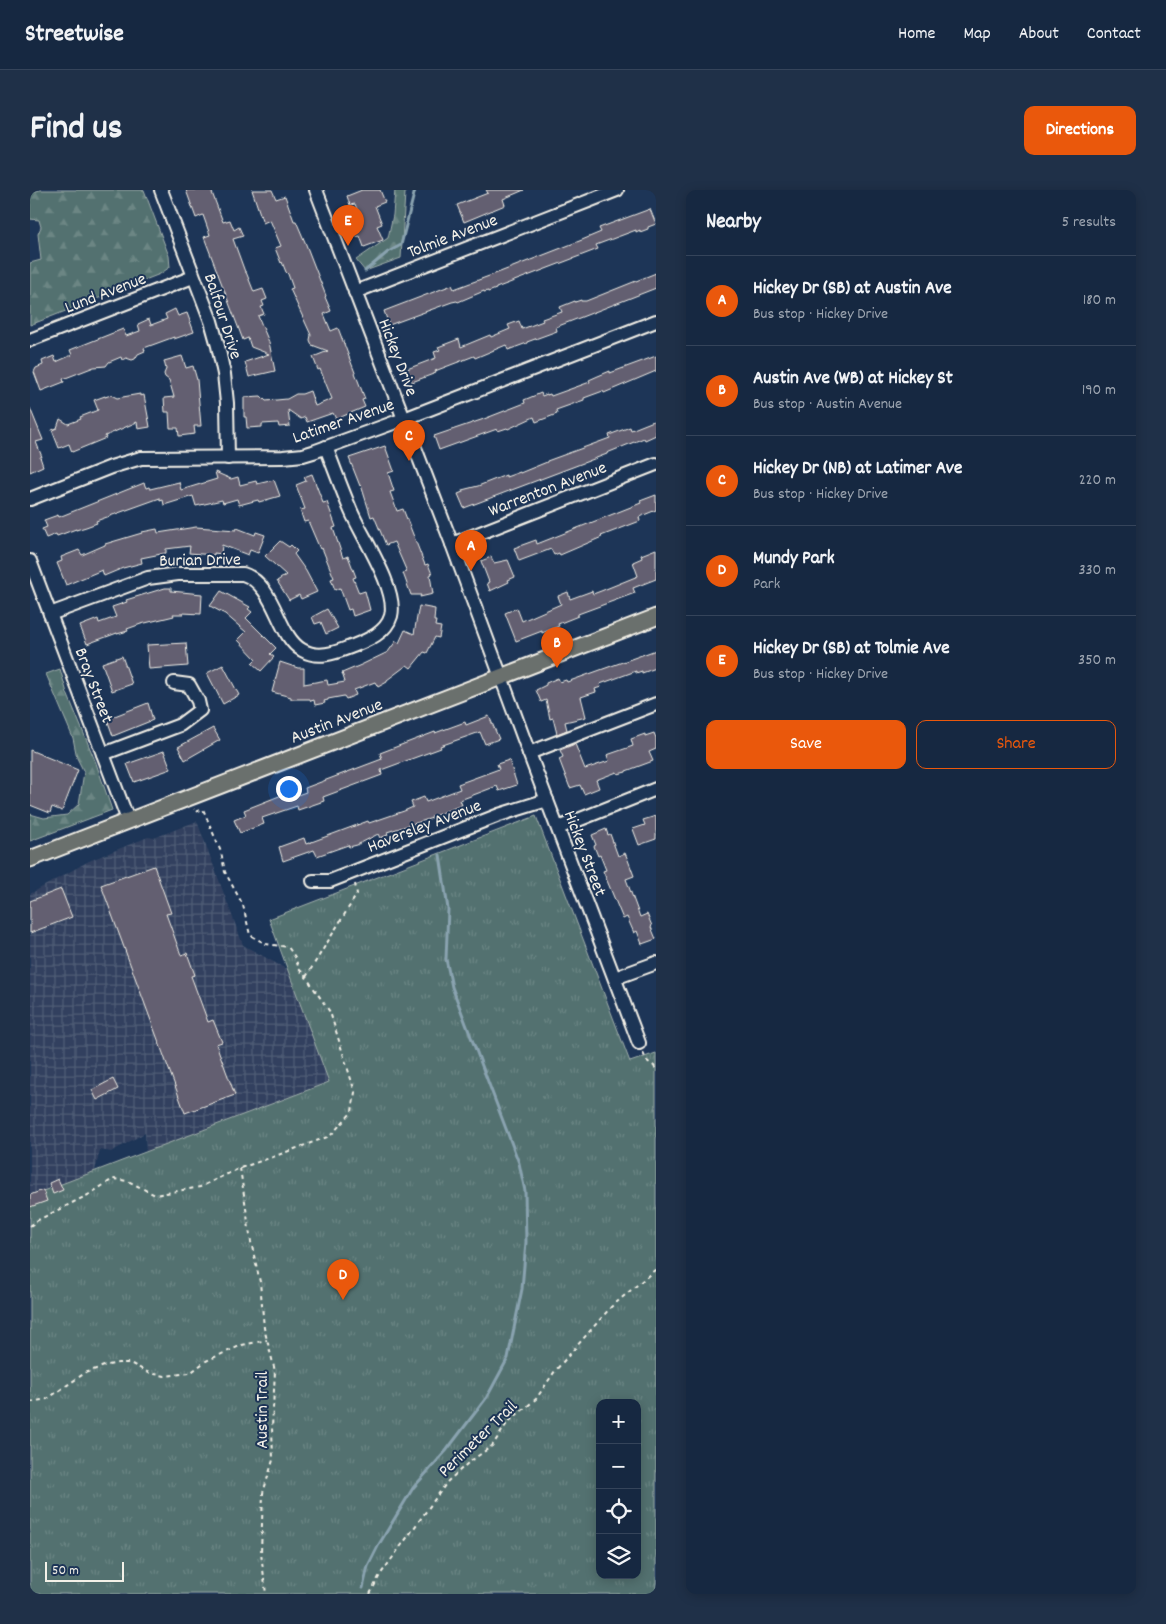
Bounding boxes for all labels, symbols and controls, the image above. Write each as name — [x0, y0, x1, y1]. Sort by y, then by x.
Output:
text: Streetwise — [25, 18, 124, 52]
text: Home — [898, 22, 935, 47]
text: Map — [963, 22, 991, 47]
text: About — [1019, 22, 1059, 47]
text: Contact — [1087, 22, 1141, 47]
text: Find us — [30, 105, 122, 155]
button: Directions — [1024, 106, 1136, 155]
pin: E — [332, 205, 364, 246]
text: Nearby — [706, 208, 761, 238]
street label: Tolmie Avenue — [404, 209, 502, 266]
text: 5 results — [1062, 211, 1116, 234]
street label: Lund Avenue — [62, 267, 150, 321]
street label: Balfour Drive — [196, 271, 247, 363]
text: Hickey Dr (SB) at Austin Ave — [753, 276, 952, 303]
text: A — [718, 289, 726, 312]
text: 180 m — [1083, 289, 1116, 312]
text: Bus stop · Hickey Drive — [753, 303, 888, 326]
street label: Hickey Drive — [370, 316, 423, 400]
text: Austin Ave (WB) at Hickey St — [753, 366, 953, 393]
text: B — [718, 379, 726, 402]
text: 190 m — [1082, 379, 1116, 402]
street label: Latimer Avenue — [290, 393, 398, 451]
text: Bus stop · Austin Avenue — [753, 393, 902, 416]
pin: C — [393, 420, 425, 461]
street label: Warrenton Avenue — [485, 456, 611, 524]
text: Hickey Dr (NB) at Latimer Ave — [753, 456, 962, 483]
text: C — [718, 469, 726, 492]
text: 220 m — [1079, 469, 1116, 492]
text: Bus stop · Hickey Drive — [753, 483, 888, 506]
pin: A — [455, 530, 487, 571]
text: Mundy Park — [753, 546, 834, 573]
street label: Burian Drive — [159, 548, 241, 575]
text: D — [718, 559, 726, 582]
text: 330 m — [1078, 559, 1116, 582]
text: Park — [753, 573, 780, 596]
pin: B — [541, 627, 573, 668]
text: Hickey Dr (SB) at Tolmie Ave — [753, 636, 950, 663]
street label: Bray Street — [67, 645, 119, 727]
text: E — [718, 649, 726, 672]
text: 350 m — [1078, 649, 1116, 672]
text: Bus stop · Hickey Drive — [753, 663, 888, 686]
street label: Austin Avenue — [287, 693, 387, 751]
button: Save — [706, 720, 906, 769]
button: Share — [916, 720, 1116, 769]
your location — [276, 776, 302, 802]
street label: Haversley Avenue — [364, 794, 486, 861]
street label: Hickey Street — [556, 807, 612, 901]
pin: D — [327, 1259, 359, 1300]
street label: Austin Trail — [251, 1371, 276, 1449]
street label: Perimeter Trail — [434, 1395, 524, 1484]
map controls — [596, 1399, 641, 1579]
button: + — [596, 1399, 641, 1444]
button: − — [596, 1444, 641, 1489]
button: locate — [596, 1489, 641, 1534]
button: layers — [596, 1534, 641, 1579]
scale bar — [45, 1559, 124, 1582]
text: 50 m — [52, 1561, 79, 1581]

